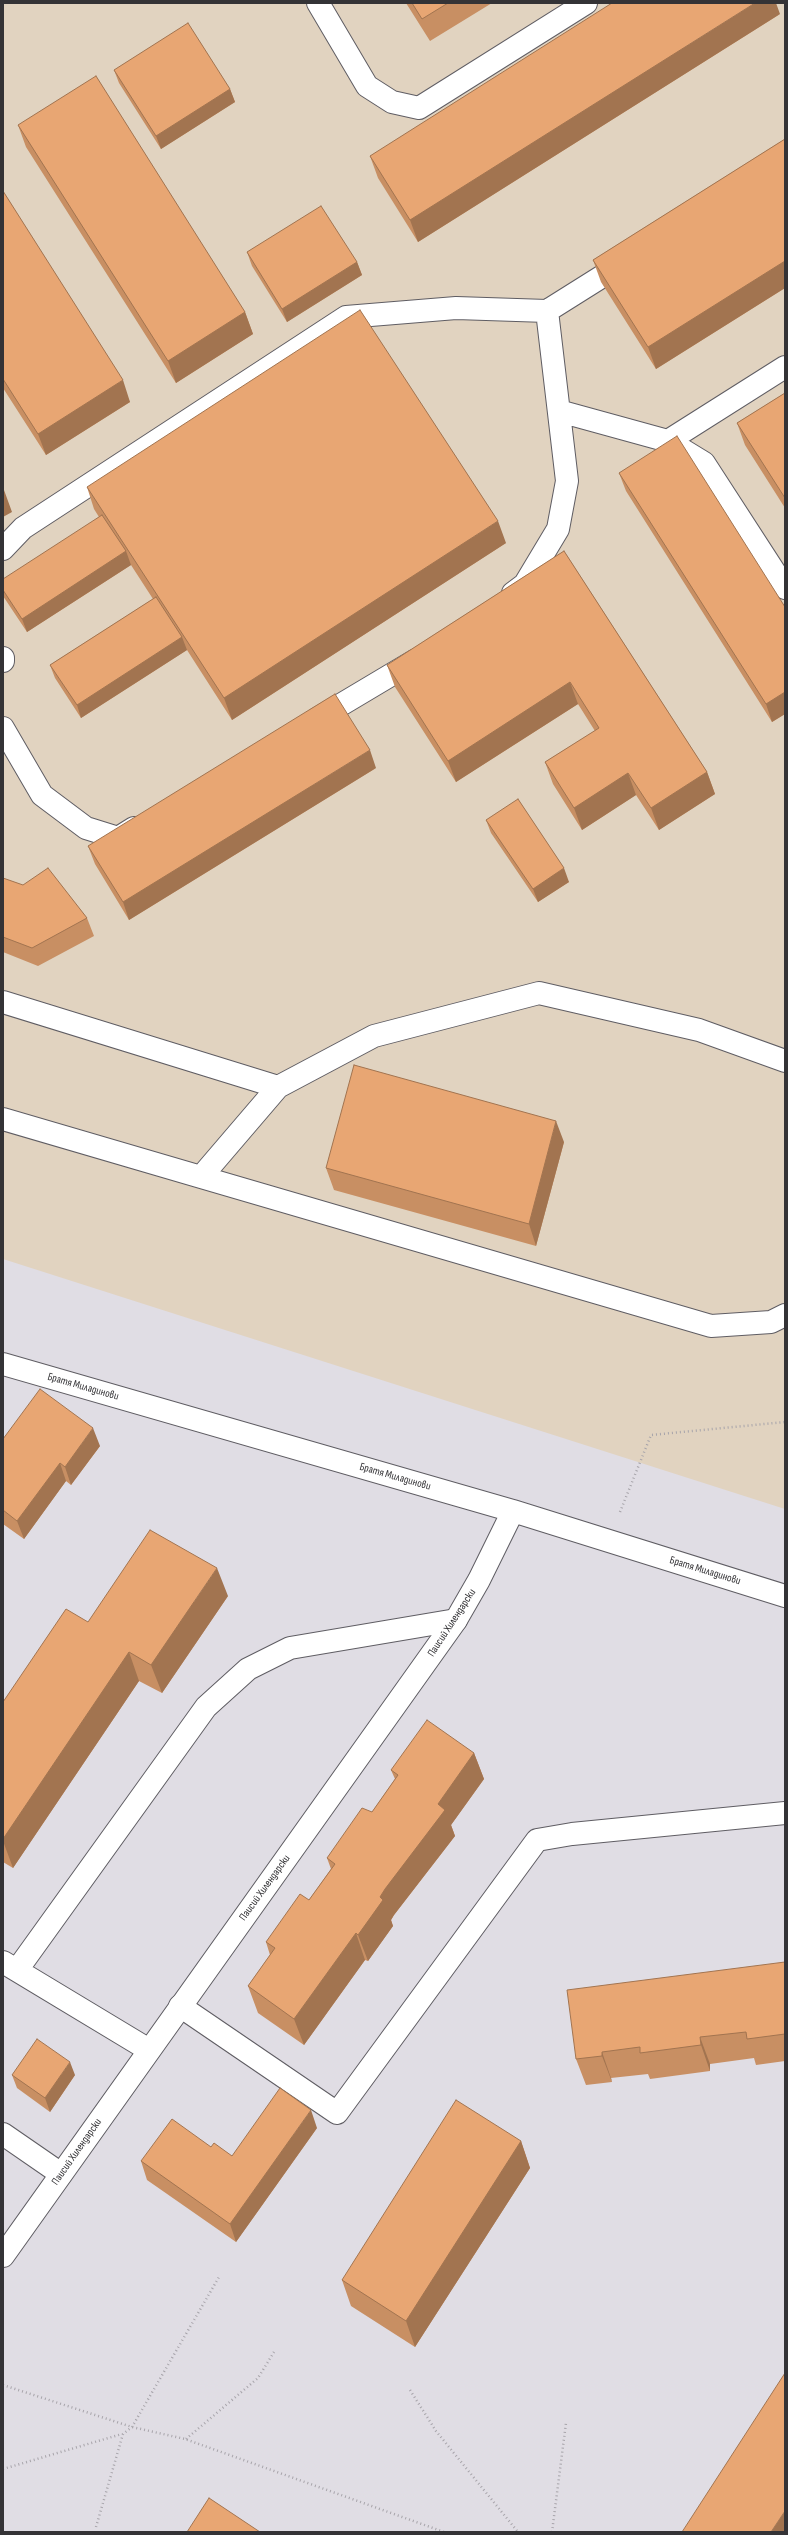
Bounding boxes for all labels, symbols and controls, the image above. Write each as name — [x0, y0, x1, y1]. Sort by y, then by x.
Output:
street label: Братя Миладинови — [46, 1371, 120, 1403]
street label: Братя Миладинови — [358, 1461, 432, 1493]
street label: Братя Миладинови — [668, 1554, 742, 1588]
street label: Паисий Хилендарски — [425, 1587, 479, 1659]
street label: Паисий Хилендарски — [237, 1852, 293, 1924]
street label: Паисий Хилендарски — [49, 2116, 105, 2188]

